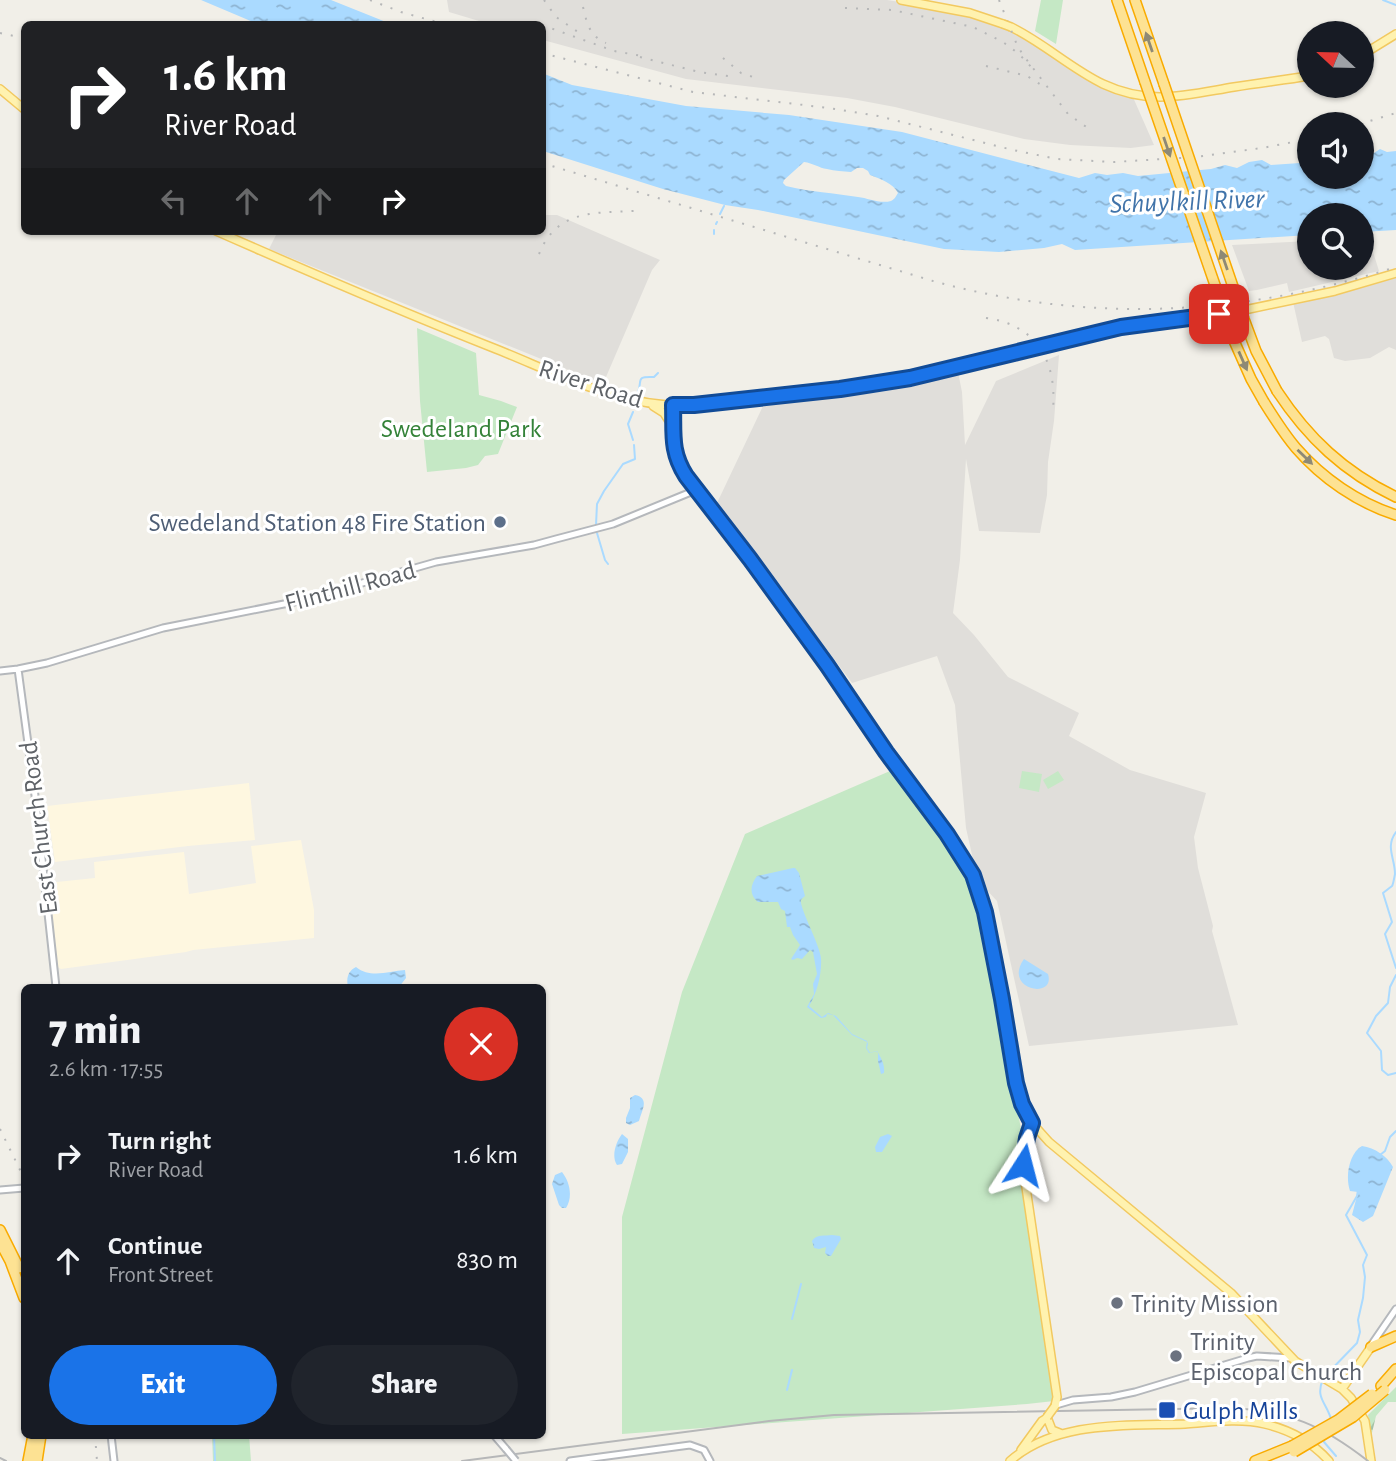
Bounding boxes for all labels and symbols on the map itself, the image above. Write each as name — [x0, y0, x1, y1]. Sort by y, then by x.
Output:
north arrow — [1297, 21, 1374, 98]
one-way arrow — [1144, 32, 1154, 53]
one-way arrow — [1162, 136, 1173, 157]
water label: Schuylkill River — [1109, 185, 1266, 219]
one-way arrow — [1218, 249, 1229, 270]
pin — [1189, 284, 1249, 344]
one-way arrow — [1238, 351, 1249, 372]
street label: River Road — [535, 355, 646, 413]
park label: Swedeland Park — [381, 416, 541, 442]
one-way arrow — [1296, 448, 1313, 464]
place label: Swedeland Station 48 Fire Station — [148, 510, 486, 536]
marker: Swedeland Station 48 Fire Station — [492, 514, 508, 530]
street label: Flinthill Road — [282, 557, 419, 617]
street label: East Church Road — [15, 740, 63, 916]
position arrow — [986, 1128, 1060, 1202]
place label: Trinity Mission — [1131, 1291, 1278, 1317]
marker: Trinity Mission — [1109, 1295, 1125, 1311]
place label: Trinity Episcopal Church — [1190, 1329, 1362, 1385]
marker: Trinity Episcopal Church — [1168, 1348, 1184, 1364]
place label: Gulph Mills — [1183, 1398, 1298, 1424]
marker: Gulph Mills — [1157, 1400, 1177, 1420]

